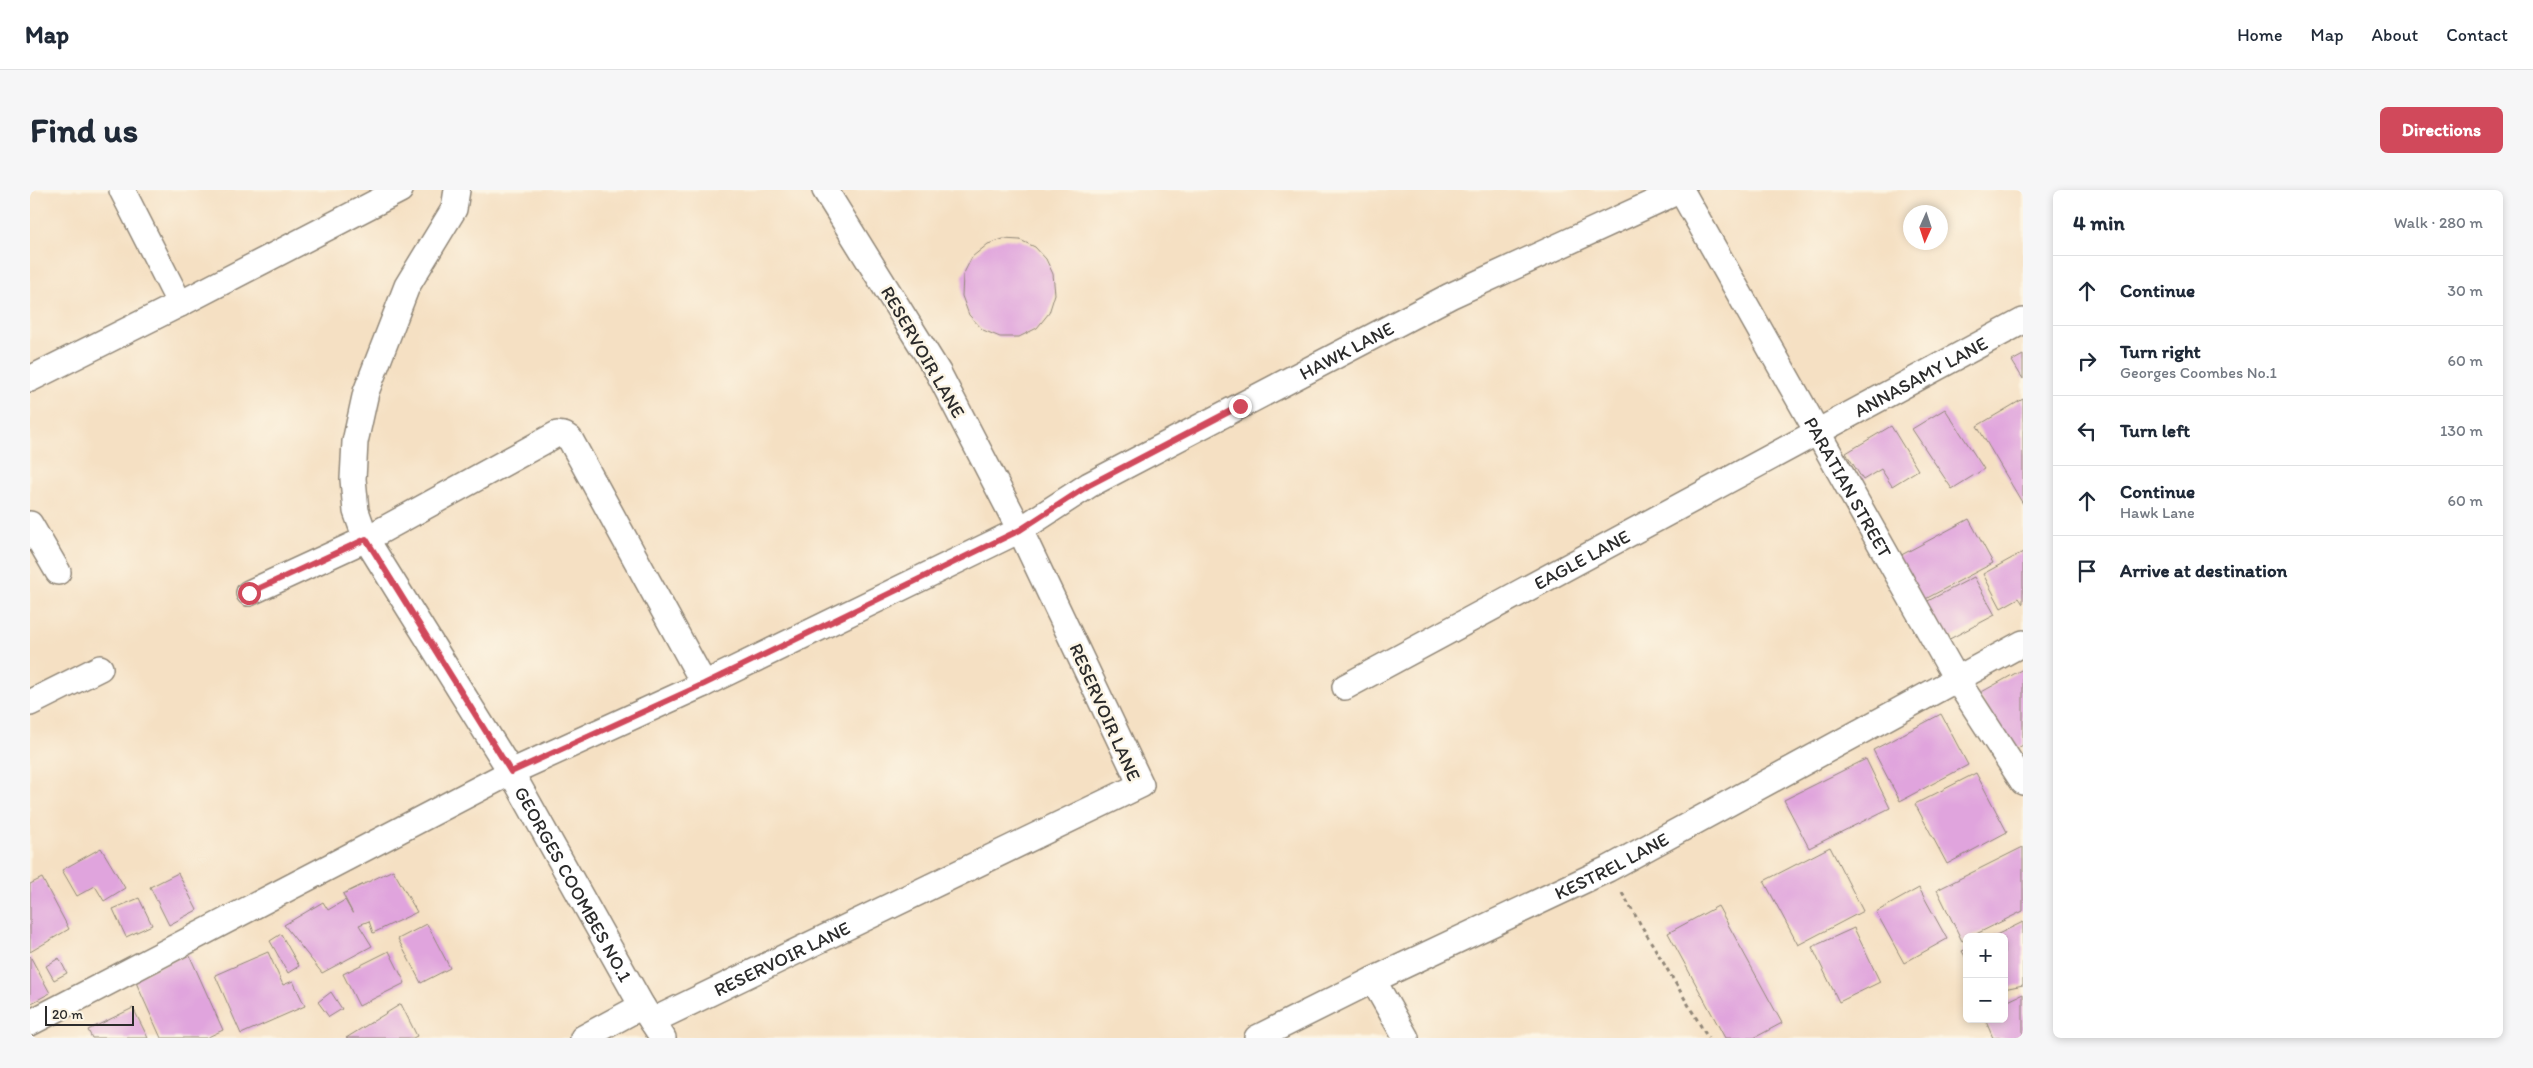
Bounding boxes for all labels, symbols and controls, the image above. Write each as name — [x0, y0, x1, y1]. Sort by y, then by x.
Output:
text: Map — [25, 20, 69, 49]
text: Home — [2237, 24, 2283, 46]
text: Map — [2311, 24, 2344, 46]
text: About — [2372, 24, 2418, 46]
text: Contact — [2446, 24, 2508, 46]
button: Directions — [2380, 107, 2503, 153]
text: Find us — [30, 109, 138, 151]
north arrow — [1903, 205, 1948, 250]
text: 4 min — [2073, 210, 2125, 235]
text: Walk · 280 m — [2394, 213, 2483, 232]
icon: ahead — [2073, 277, 2101, 305]
text: Continue — [2120, 279, 2195, 302]
text: 30 m — [2447, 281, 2483, 300]
street label: RESERVOIR LANE — [876, 282, 970, 422]
street label: HAWK LANE — [1295, 316, 1397, 384]
street label: ANNASAMY LANE — [1850, 331, 1991, 422]
text: Turn right — [2120, 340, 2201, 363]
icon: right — [2073, 347, 2101, 375]
text: 60 m — [2448, 351, 2483, 370]
text: Georges Coombes No.1 — [2120, 363, 2277, 382]
route end — [1229, 395, 1252, 418]
street label: PARATIAN STREET — [1800, 413, 1897, 562]
icon: left — [2073, 417, 2101, 445]
text: Turn left — [2120, 419, 2190, 442]
text: 130 m — [2440, 421, 2483, 440]
text: Continue — [2120, 480, 2195, 503]
icon: ahead — [2073, 487, 2101, 515]
text: 60 m — [2448, 491, 2483, 510]
text: Hawk Lane — [2120, 503, 2195, 522]
street label: EAGLE LANE — [1530, 524, 1634, 594]
icon: arrive — [2073, 557, 2101, 585]
text: Arrive at destination — [2120, 559, 2287, 582]
route start — [238, 582, 261, 605]
street label: RESERVOIR LANE — [1064, 640, 1146, 784]
street label: GEORGES COOMBES NO.1 — [510, 782, 638, 986]
street label: KESTREL LANE — [1551, 827, 1672, 904]
street label: RESERVOIR LANE — [710, 916, 853, 1001]
map controls — [1963, 933, 2008, 1023]
button: + — [1963, 933, 2008, 978]
button: − — [1963, 978, 2008, 1023]
scale bar — [45, 1003, 134, 1026]
text: 20 m — [52, 1006, 83, 1023]

